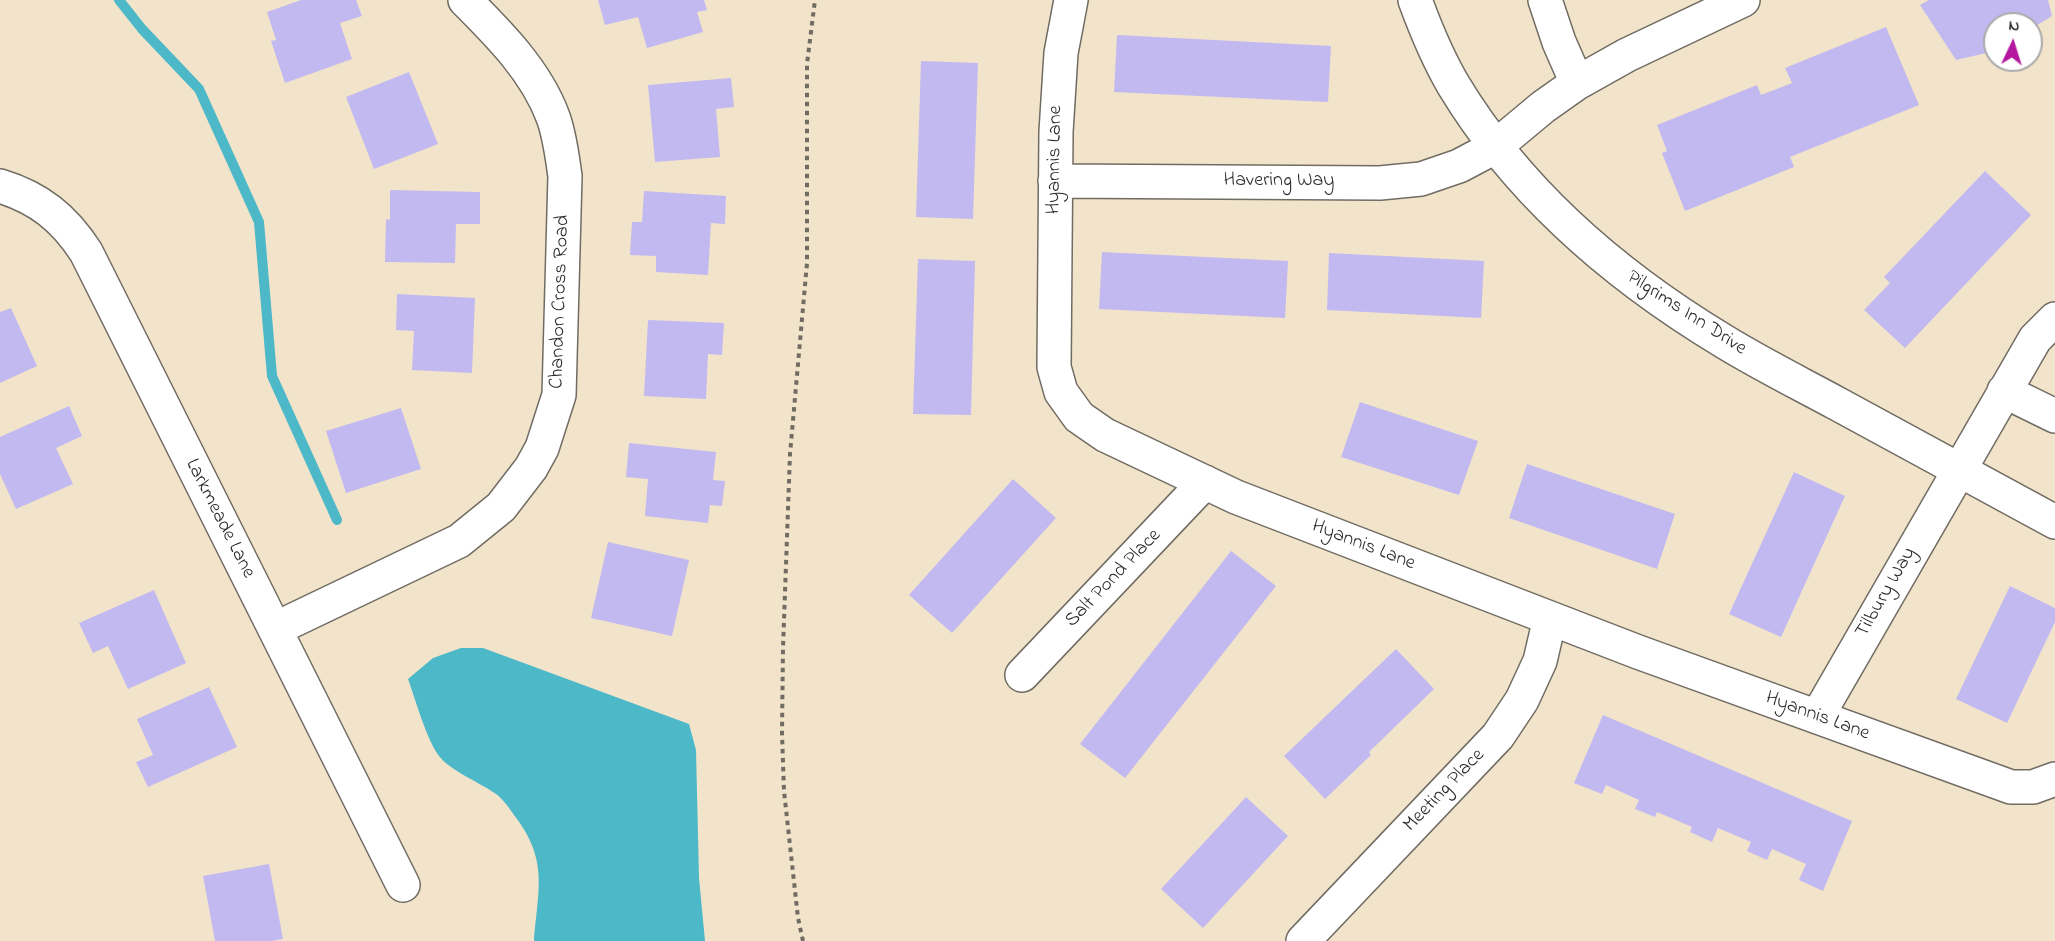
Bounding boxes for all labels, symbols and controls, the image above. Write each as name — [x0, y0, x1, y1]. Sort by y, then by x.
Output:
north arrow — [1983, 12, 2043, 72]
text: N — [2008, 14, 2020, 38]
street label: Hyannis Lane — [1043, 105, 1069, 215]
street label: Havering Way — [1224, 170, 1334, 194]
street label: Chandon Cross Road — [546, 215, 576, 389]
street label: Pilgrims Inn Drive — [1622, 266, 1750, 362]
street label: Larkmeade Lane — [179, 455, 259, 583]
street label: Hyannis Lane — [1308, 515, 1418, 577]
street label: Salt Pond Place — [1061, 525, 1167, 633]
street label: Tilbury Way — [1852, 544, 1922, 642]
street label: Hyannis Lane — [1762, 687, 1872, 747]
street label: Meeting Place — [1399, 744, 1491, 838]

